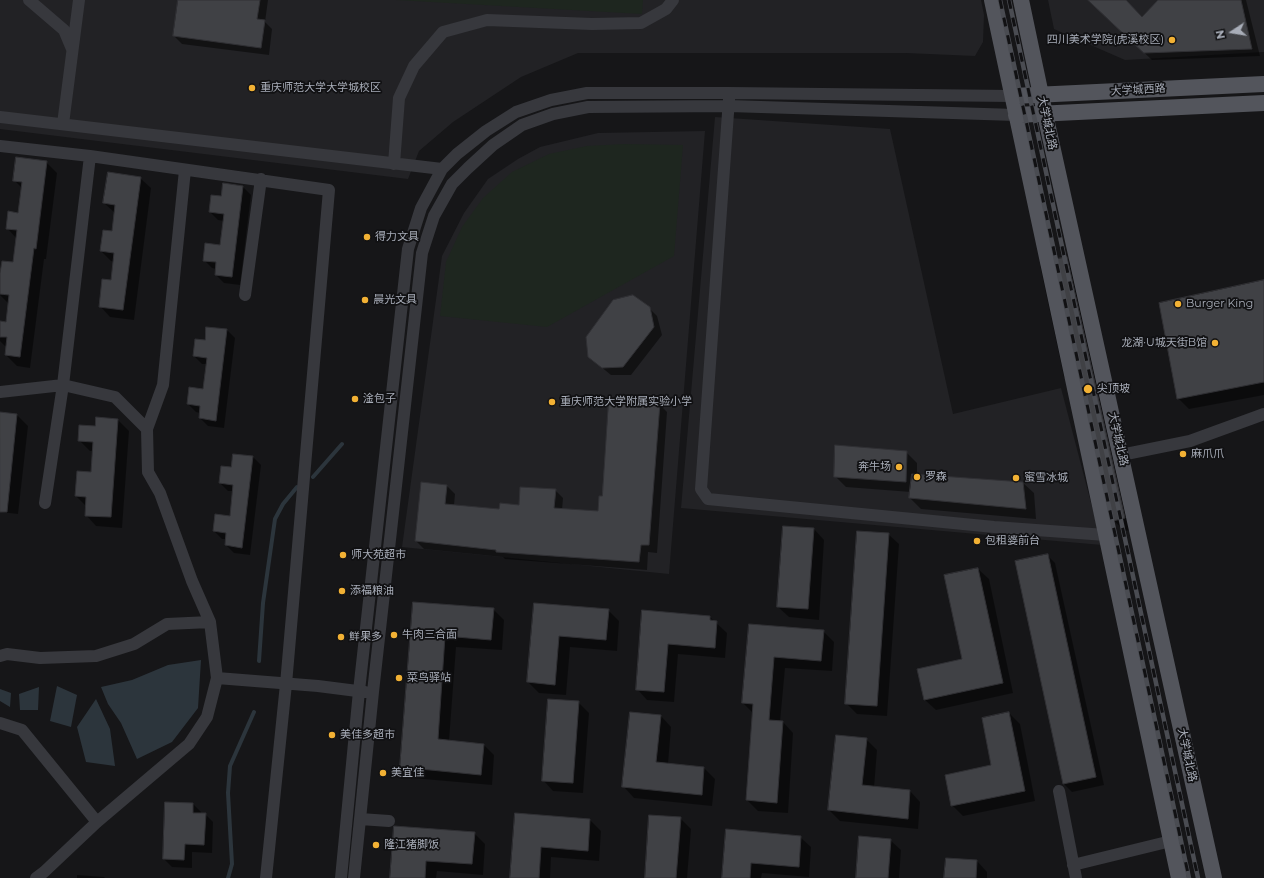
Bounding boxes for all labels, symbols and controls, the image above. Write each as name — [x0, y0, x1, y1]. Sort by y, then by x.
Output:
north arrow — [1212, 12, 1252, 52]
text: N — [1212, 29, 1228, 40]
place label: 四川美术学院(虎溪校区) — [1047, 33, 1164, 47]
marker: 四川美术学院(虎溪校区) — [1167, 35, 1177, 45]
place label: 重庆师范大学大学城校区 — [260, 81, 381, 95]
street label: 大学城西路 — [1110, 82, 1166, 98]
marker: 重庆师范大学大学城校区 — [247, 83, 257, 93]
street label: 大学城北路 — [1035, 95, 1059, 151]
place label: 得力文具 — [375, 230, 419, 244]
marker: 得力文具 — [362, 232, 372, 242]
place label: 晨光文具 — [373, 293, 417, 307]
marker: 晨光文具 — [360, 295, 370, 305]
place label: Burger King — [1186, 297, 1253, 311]
marker: Burger King — [1173, 299, 1183, 309]
place label: 龙湖·U城天街B馆 — [1121, 336, 1207, 350]
marker: 龙湖·U城天街B馆 — [1210, 338, 1220, 348]
place label: 尖顶坡 — [1097, 382, 1130, 396]
marker: 尖顶坡 — [1082, 383, 1094, 395]
place label: 淦包子 — [363, 392, 396, 406]
marker: 淦包子 — [350, 394, 360, 404]
place label: 重庆师范大学附属实验小学 — [560, 395, 692, 409]
marker: 重庆师范大学附属实验小学 — [547, 397, 557, 407]
street label: 大学城北路 — [1105, 411, 1131, 467]
place label: 麻爪爪 — [1191, 447, 1224, 461]
marker: 麻爪爪 — [1178, 449, 1188, 459]
place label: 奔牛场 — [858, 460, 891, 474]
marker: 奔牛场 — [894, 462, 904, 472]
place label: 罗森 — [925, 470, 947, 484]
place label: 蜜雪冰城 — [1024, 471, 1068, 485]
marker: 罗森 — [912, 472, 922, 482]
marker: 蜜雪冰城 — [1011, 473, 1021, 483]
place label: 包租婆前台 — [985, 534, 1040, 548]
marker: 包租婆前台 — [972, 536, 982, 546]
place label: 师大苑超市 — [351, 548, 406, 562]
marker: 师大苑超市 — [338, 550, 348, 560]
place label: 添福粮油 — [350, 584, 394, 598]
marker: 添福粮油 — [337, 586, 347, 596]
place label: 牛肉三合面 — [402, 628, 457, 642]
place label: 鲜果多 — [349, 630, 382, 644]
marker: 牛肉三合面 — [389, 630, 399, 640]
marker: 鲜果多 — [336, 632, 346, 642]
place label: 菜鸟驿站 — [407, 671, 451, 685]
marker: 菜鸟驿站 — [394, 673, 404, 683]
street label: 大学城北路 — [1175, 727, 1199, 783]
place label: 美佳多超市 — [340, 728, 395, 742]
marker: 美佳多超市 — [327, 730, 337, 740]
place label: 美宜佳 — [391, 766, 424, 780]
marker: 美宜佳 — [378, 768, 388, 778]
place label: 隆江猪脚饭 — [384, 838, 439, 852]
marker: 隆江猪脚饭 — [371, 840, 381, 850]

